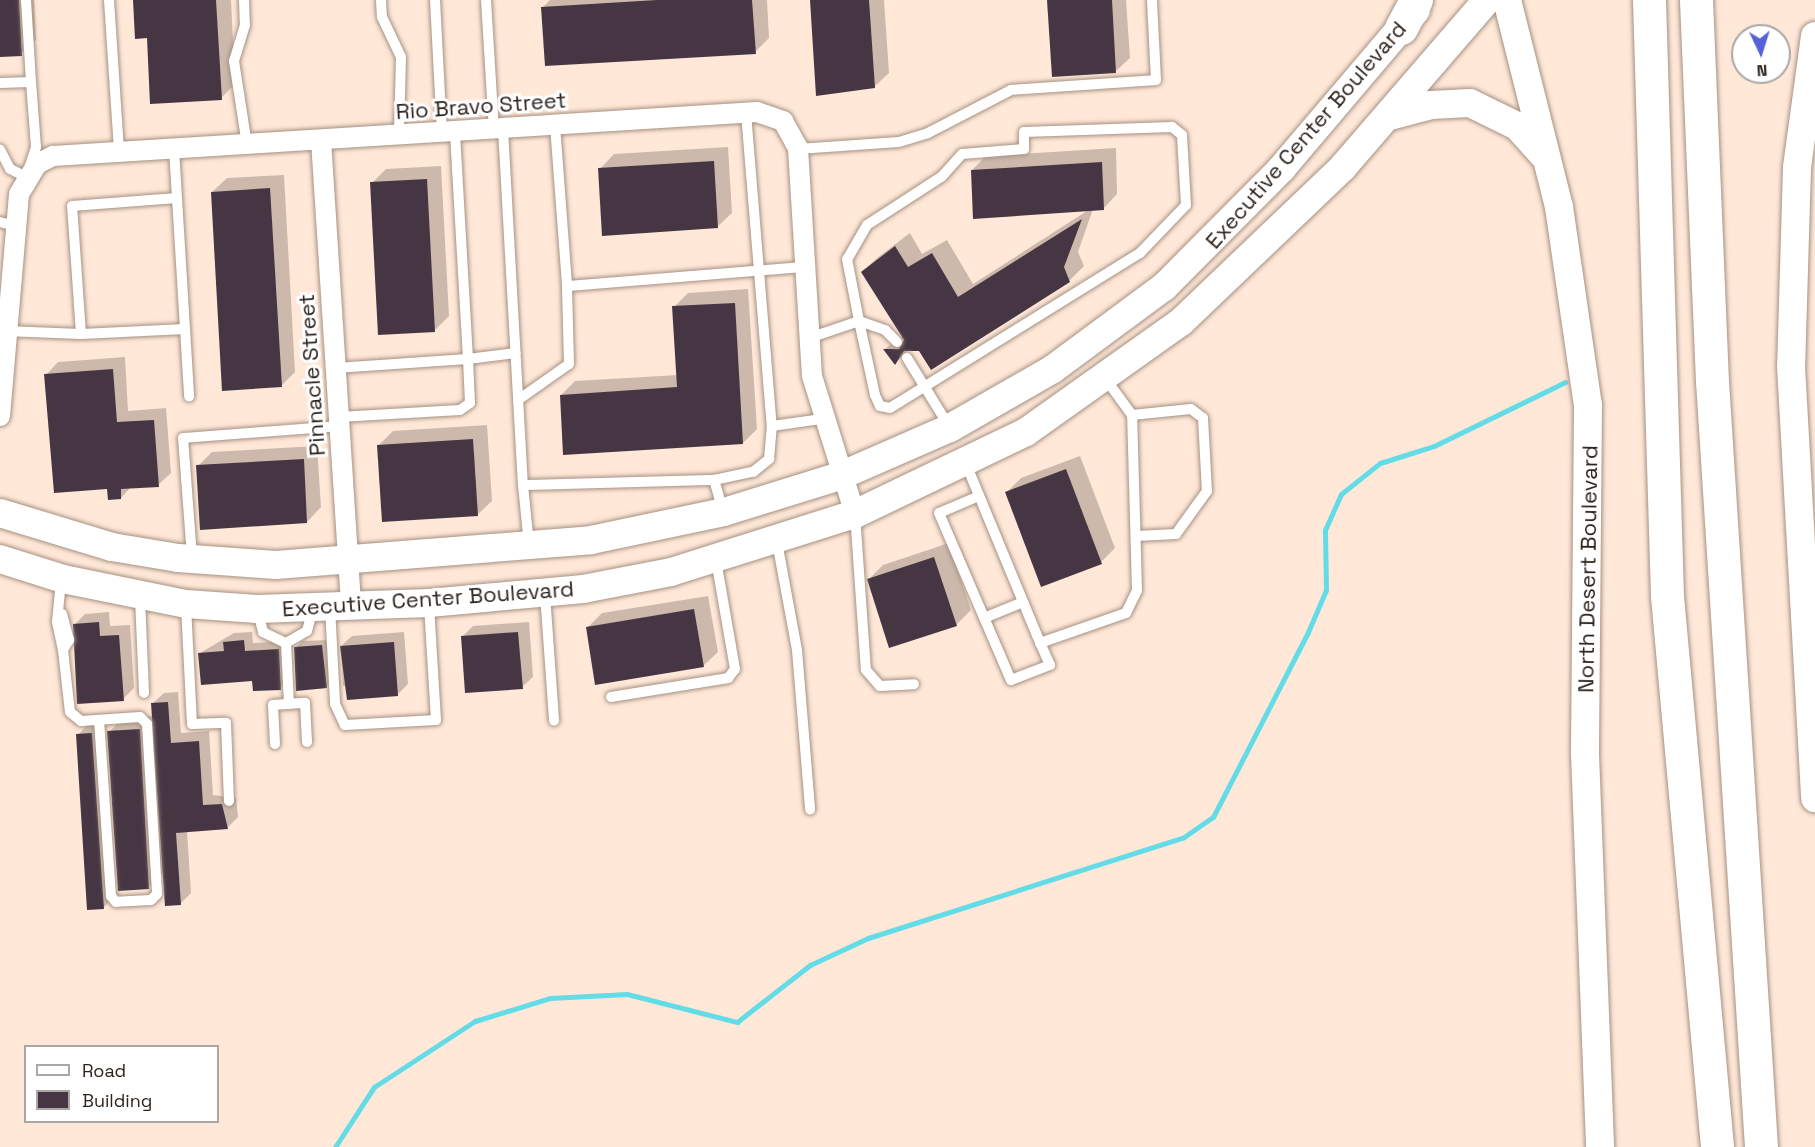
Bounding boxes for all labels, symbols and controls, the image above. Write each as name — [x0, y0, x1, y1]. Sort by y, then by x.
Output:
street label: Executive Center Boulevard — [1200, 16, 1412, 254]
north arrow — [1731, 24, 1791, 84]
text: N — [1756, 60, 1768, 81]
street label: Rio Bravo Street — [395, 87, 567, 125]
street label: Pinnacle Street — [293, 293, 331, 457]
street label: North Desert Boulevard — [1573, 445, 1603, 693]
street label: Executive Center Boulevard — [281, 576, 575, 622]
legend — [24, 1045, 219, 1123]
text: Road — [82, 1059, 126, 1082]
text: Building — [82, 1089, 152, 1112]

